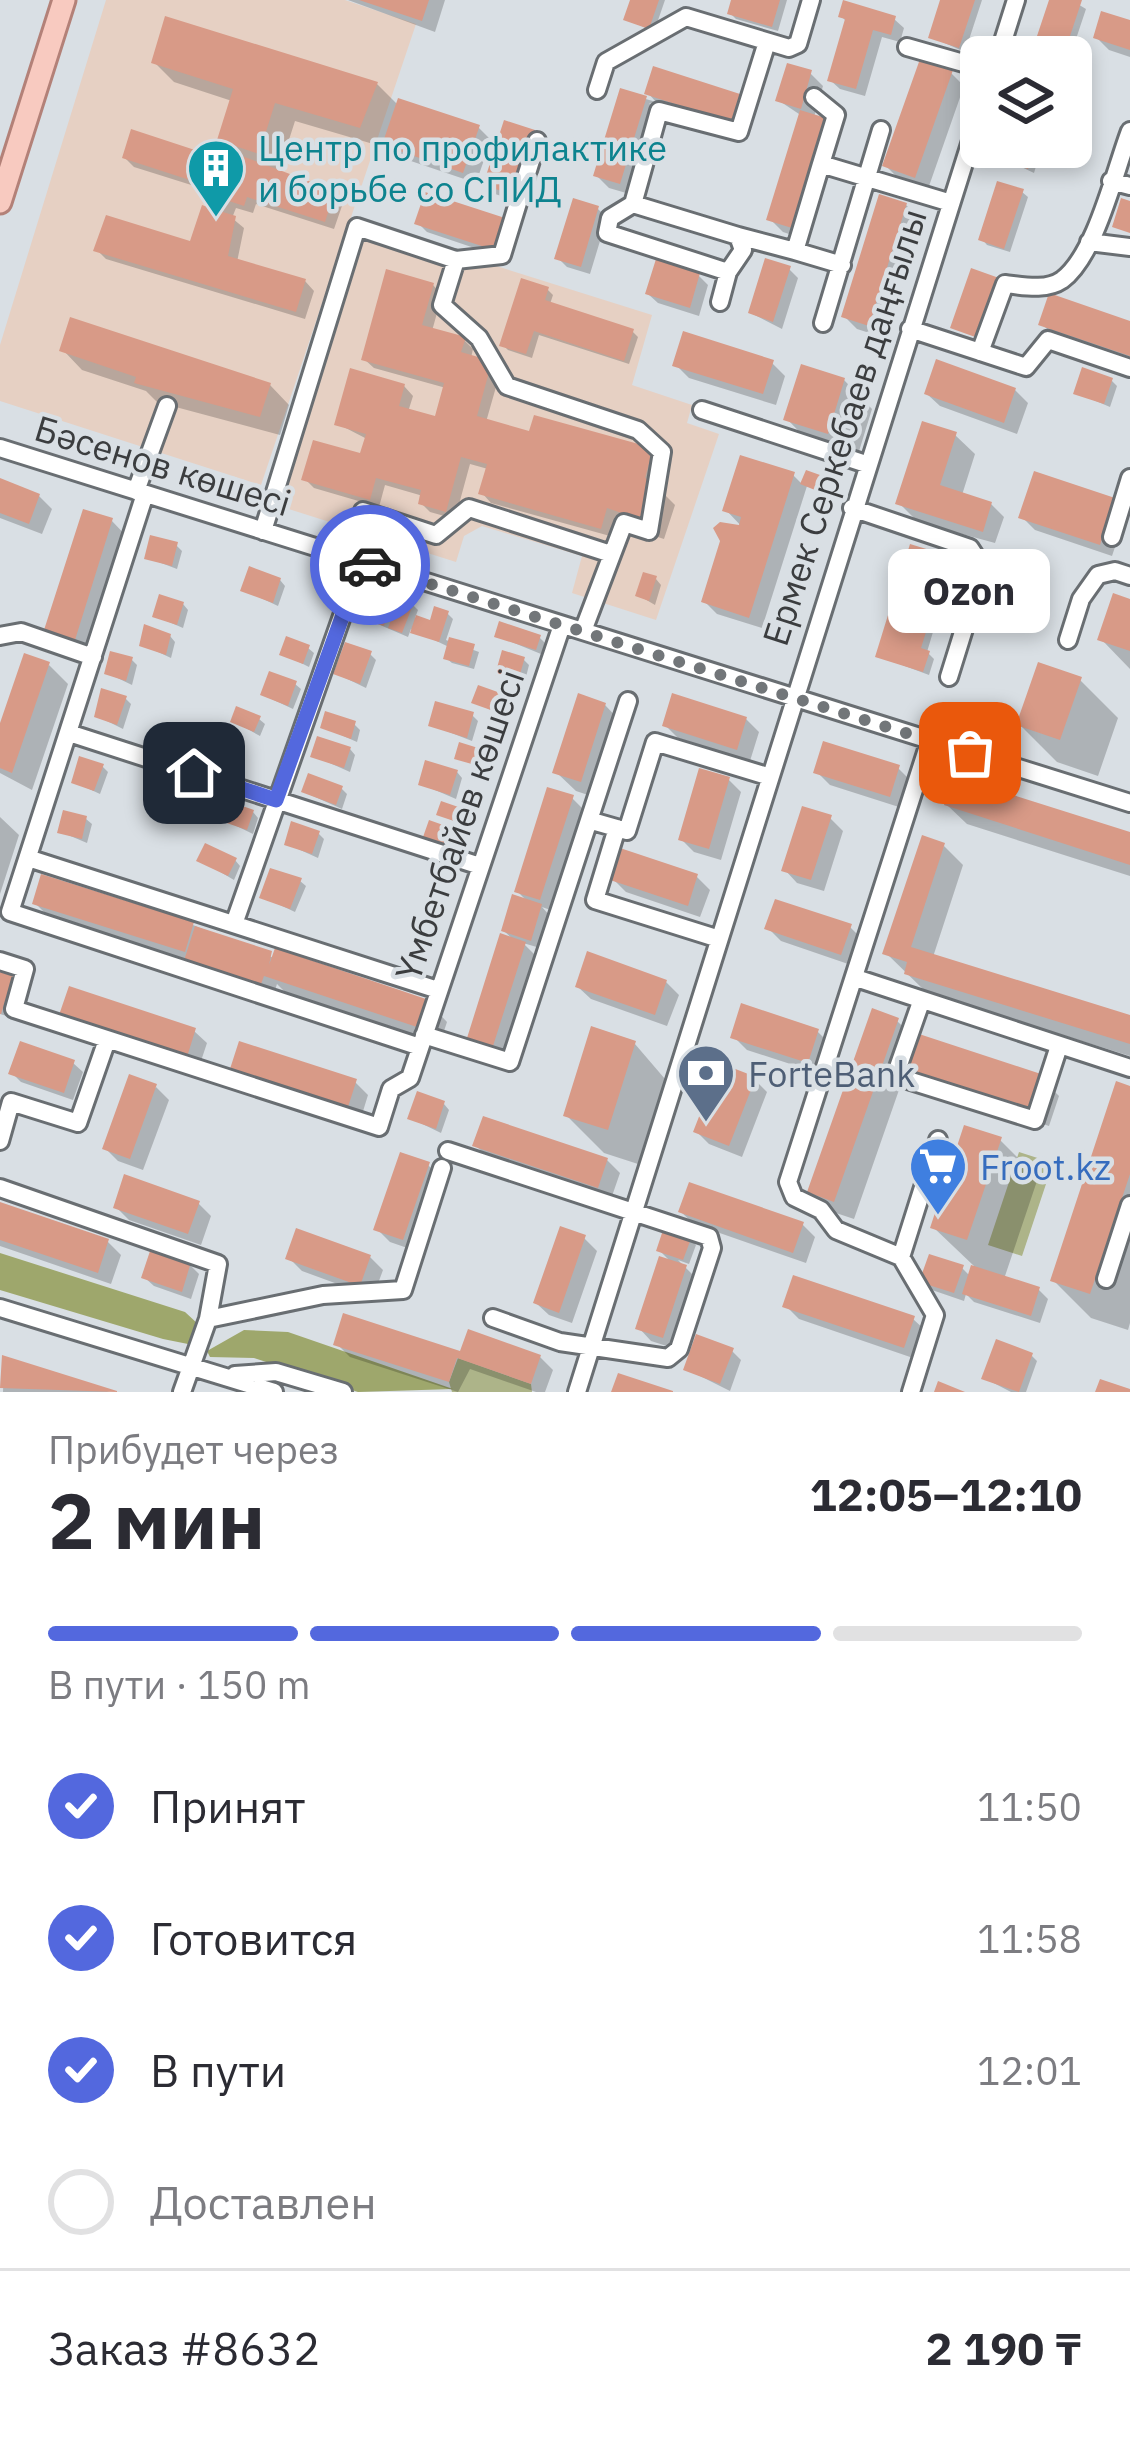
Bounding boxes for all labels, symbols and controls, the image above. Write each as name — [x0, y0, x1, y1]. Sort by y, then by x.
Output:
map controls — [960, 36, 1092, 168]
button: layers — [960, 36, 1092, 168]
place label: Центр по профилактике и борьбе со СПИД — [258, 124, 667, 212]
building icon: Центр по профилактике и борьбе со СПИД — [185, 137, 247, 219]
street label: Ермек Серкебаев даңғылы — [751, 203, 937, 651]
street label: Бәсенов көшесі — [29, 404, 297, 526]
courier — [310, 505, 430, 625]
icon: car — [337, 532, 403, 598]
callout: Ozon — [889, 549, 1051, 633]
text: Ozon — [923, 565, 1015, 616]
street label: Үмбетбайев көшесі — [384, 663, 534, 987]
pin — [919, 702, 1021, 804]
icon: bag — [937, 720, 1003, 786]
pin — [143, 722, 245, 824]
icon: home — [161, 740, 227, 806]
bank icon: ForteBank — [675, 1042, 737, 1124]
place label: ForteBank — [748, 1050, 915, 1097]
supermarket icon: Froot.kz — [907, 1135, 969, 1217]
place label: Froot.kz — [980, 1143, 1111, 1190]
text: Прибудет через — [48, 1424, 339, 1475]
text: 12:05–12:10 — [810, 1465, 1082, 1523]
text: 2 мин — [48, 1469, 265, 1570]
text: В пути · 150 m — [48, 1659, 311, 1710]
icon: check — [48, 1773, 114, 1839]
text: Принят — [150, 1777, 306, 1835]
text: 11:50 — [977, 1781, 1082, 1832]
icon: check — [48, 1905, 114, 1971]
text: Готовится — [150, 1909, 357, 1967]
text: 11:58 — [977, 1913, 1082, 1964]
icon: check — [48, 2037, 114, 2103]
text: В пути — [150, 2041, 286, 2099]
text: 12:01 — [977, 2045, 1082, 2096]
text: Доставлен — [150, 2173, 377, 2231]
text: Заказ #8632 — [48, 2319, 320, 2377]
text: 2 190 ₸ — [926, 2319, 1082, 2377]

